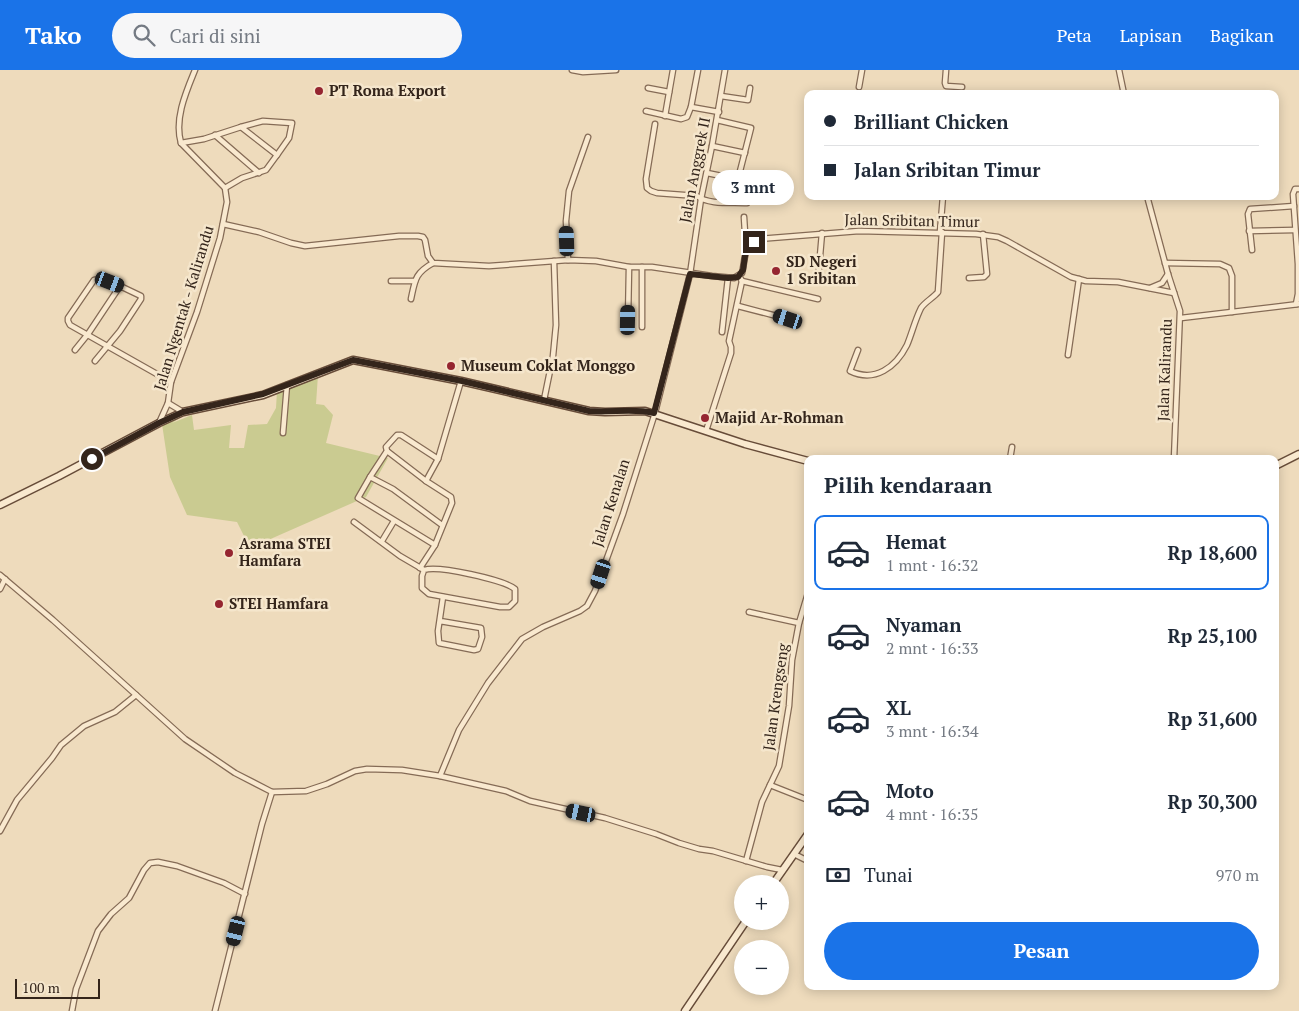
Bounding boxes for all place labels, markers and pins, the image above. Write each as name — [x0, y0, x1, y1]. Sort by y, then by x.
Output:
place label: PT Roma Export — [329, 80, 446, 100]
marker: PT Roma Export — [313, 85, 325, 97]
place label: SD Negeri 1 Sribitan — [786, 251, 857, 288]
marker: SD Negeri 1 Sribitan — [770, 265, 782, 277]
place label: Museum Coklat Monggo — [461, 355, 635, 375]
marker: Museum Coklat Monggo — [445, 360, 457, 372]
place label: Majid Ar-Rohman — [715, 407, 844, 427]
marker: Majid Ar-Rohman — [699, 412, 711, 424]
place label: Asrama STEI Hamfara — [239, 533, 331, 570]
marker: Asrama STEI Hamfara — [223, 547, 235, 559]
place label: STEI Hamfara — [229, 593, 329, 613]
marker: STEI Hamfara — [213, 598, 225, 610]

